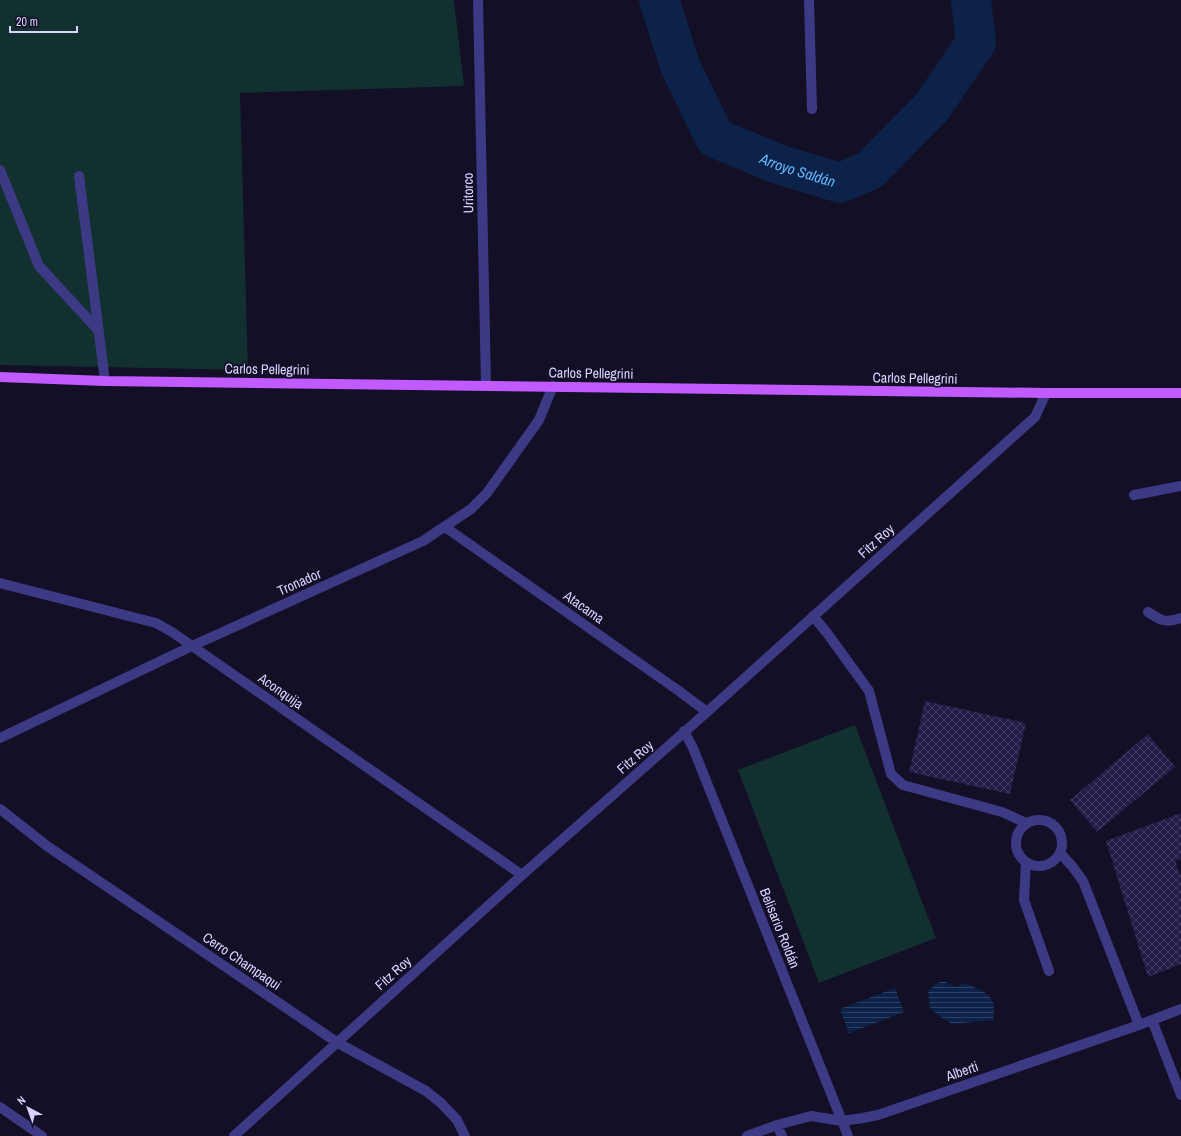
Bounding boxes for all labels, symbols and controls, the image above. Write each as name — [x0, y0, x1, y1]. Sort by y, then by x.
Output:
scale bar — [10, 8, 77, 34]
text: 20 m — [16, 14, 38, 30]
water label: Arroyo Saldán — [756, 147, 838, 192]
street label: Uritorco — [459, 172, 477, 214]
street label: Carlos Pellegrini — [224, 359, 310, 379]
street label: Carlos Pellegrini — [548, 363, 634, 383]
street label: Carlos Pellegrini — [872, 368, 958, 388]
street label: Fitz Roy — [854, 520, 898, 562]
street label: Tronador — [274, 564, 324, 600]
street label: Atacama — [559, 586, 608, 628]
street label: Aconquija — [254, 668, 308, 713]
street label: Fitz Roy — [613, 736, 657, 778]
street label: Belisario Roldán — [756, 885, 804, 971]
street label: Cerro Champaqui — [199, 928, 285, 994]
street label: Fitz Roy — [371, 952, 415, 994]
street label: Alberti — [942, 1057, 981, 1085]
north arrow — [8, 1088, 48, 1128]
text: N — [14, 1093, 28, 1108]

